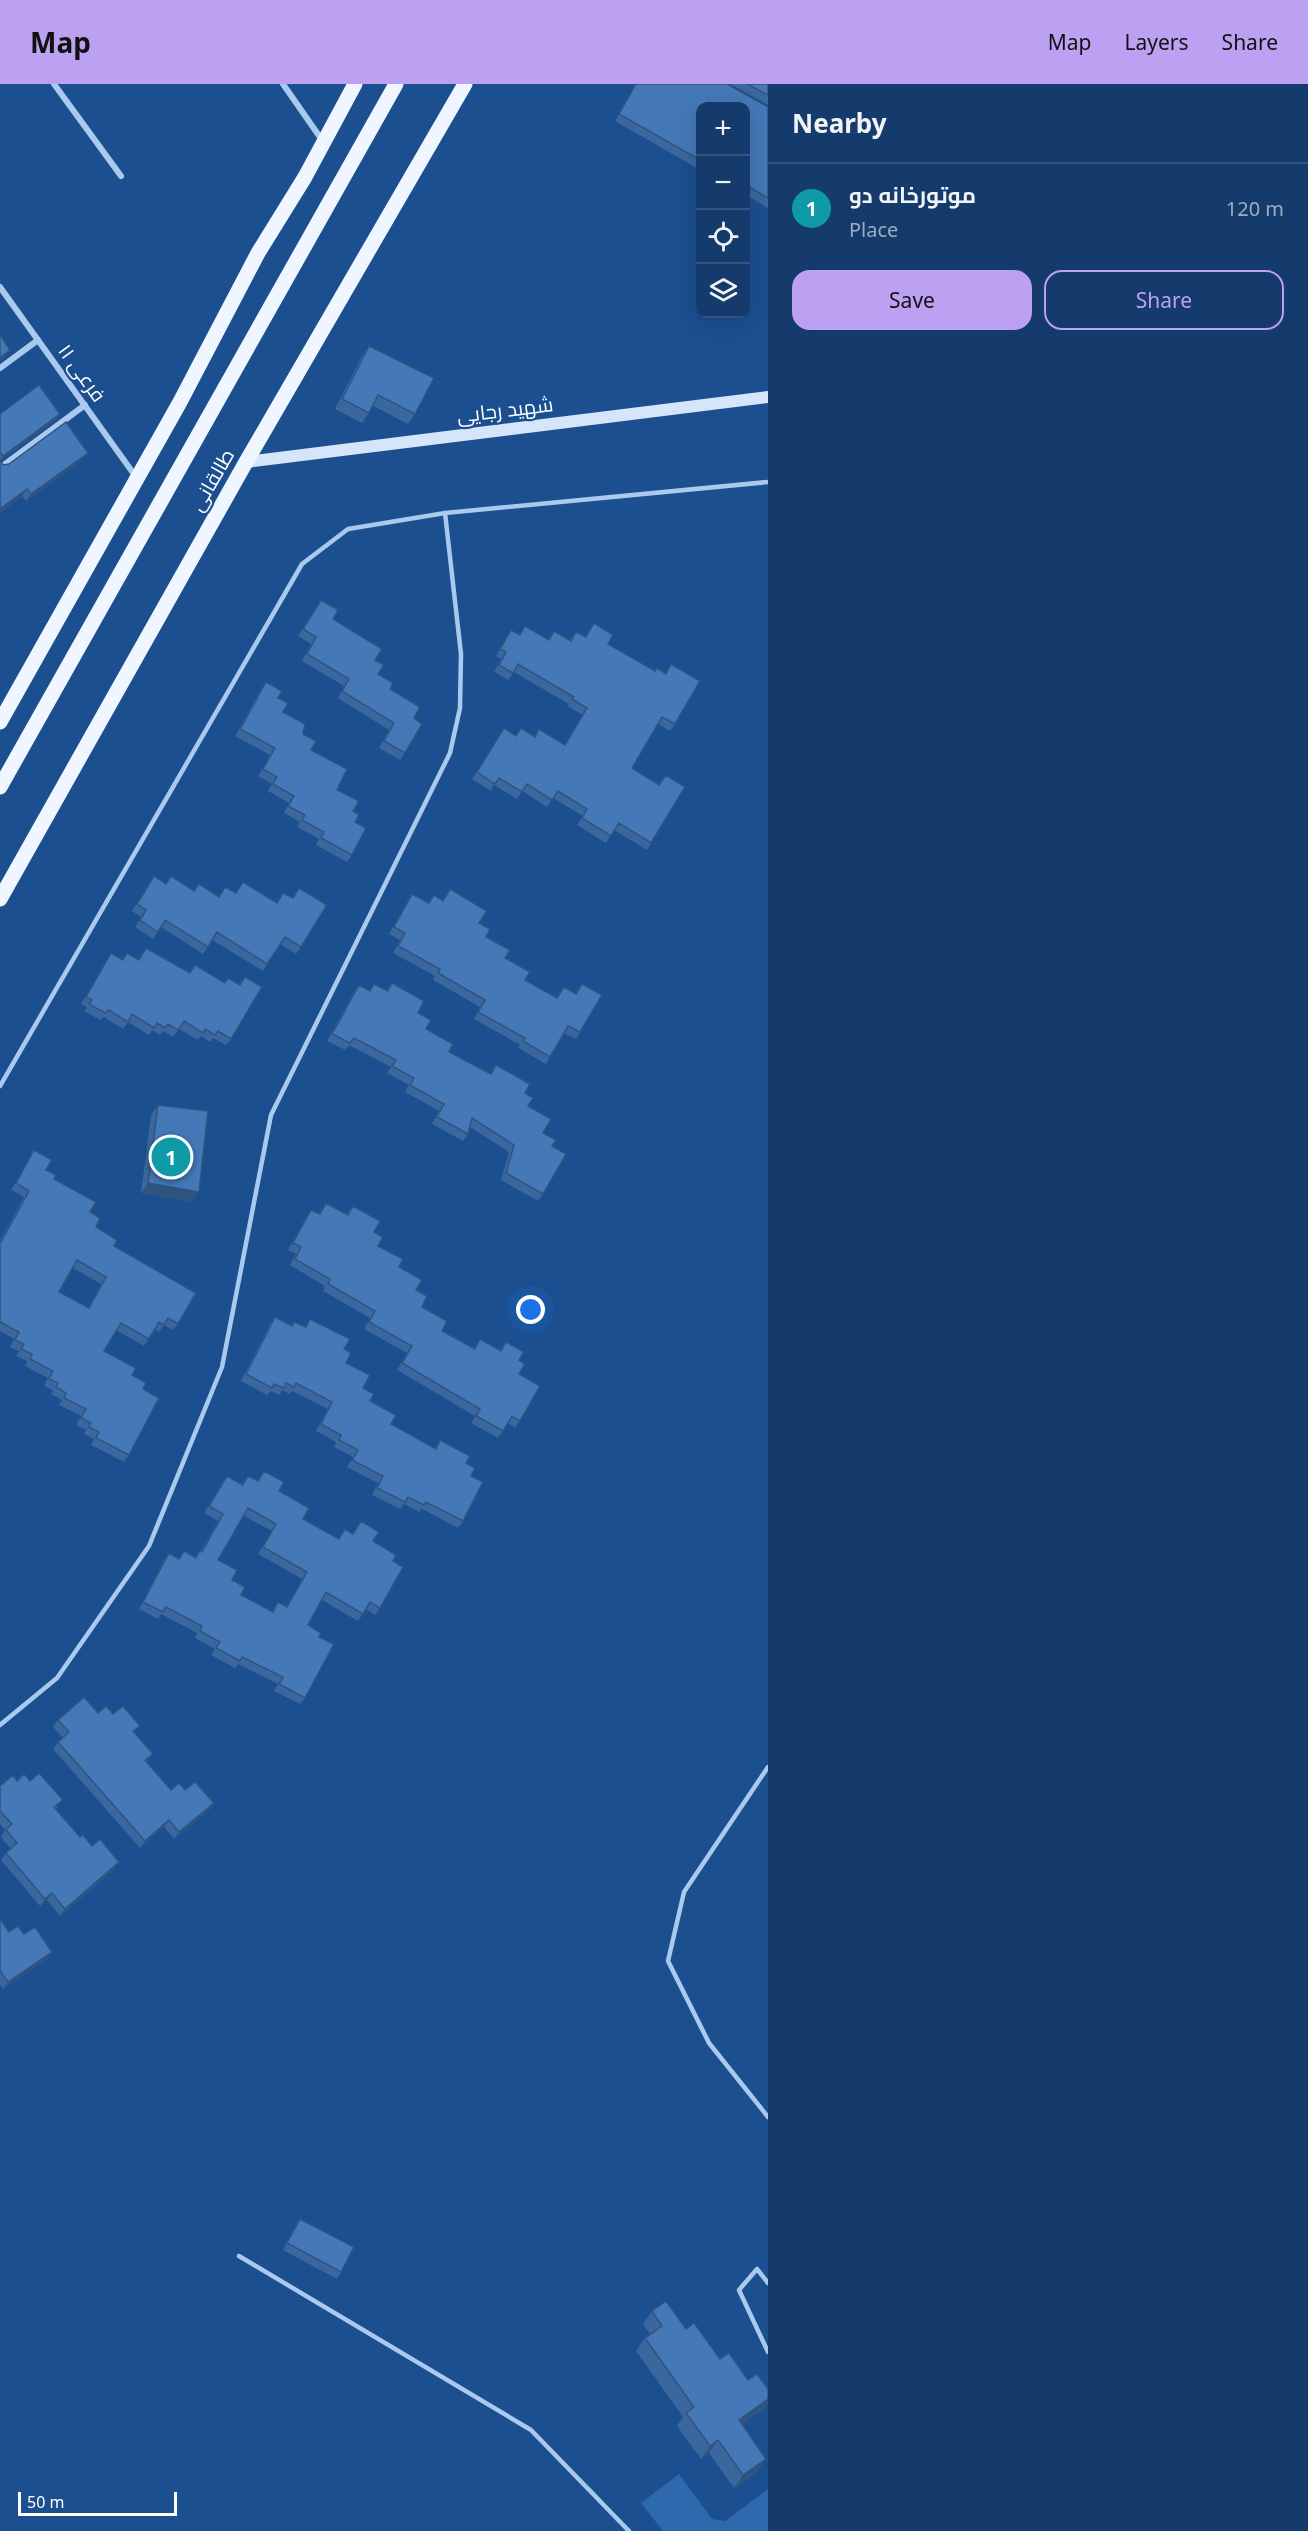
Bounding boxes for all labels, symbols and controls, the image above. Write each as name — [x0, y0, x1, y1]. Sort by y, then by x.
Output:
text: Map — [30, 23, 91, 61]
text: Map — [1048, 28, 1092, 56]
text: Layers — [1125, 28, 1189, 56]
text: Share — [1222, 28, 1278, 56]
map controls — [696, 102, 750, 318]
button: + — [696, 102, 750, 156]
text: Nearby — [792, 105, 887, 141]
button: − — [696, 156, 750, 210]
text: موتورخانه دو — [849, 179, 976, 209]
text: 1 — [806, 195, 817, 222]
text: 120 m — [1226, 195, 1284, 222]
button: locate — [696, 210, 750, 264]
text: Place — [849, 216, 898, 243]
button: layers — [696, 264, 750, 318]
button: Save — [792, 270, 1032, 330]
button: Share — [1044, 270, 1284, 330]
street label: فرعی ۱۱ — [52, 338, 113, 407]
street label: شهید رجایی — [455, 390, 555, 429]
street label: طالقانی — [183, 444, 240, 516]
pin: 1 — [152, 1134, 190, 1180]
your location — [516, 1295, 545, 1324]
scale bar — [18, 2489, 177, 2516]
text: 50 m — [27, 2491, 64, 2513]

